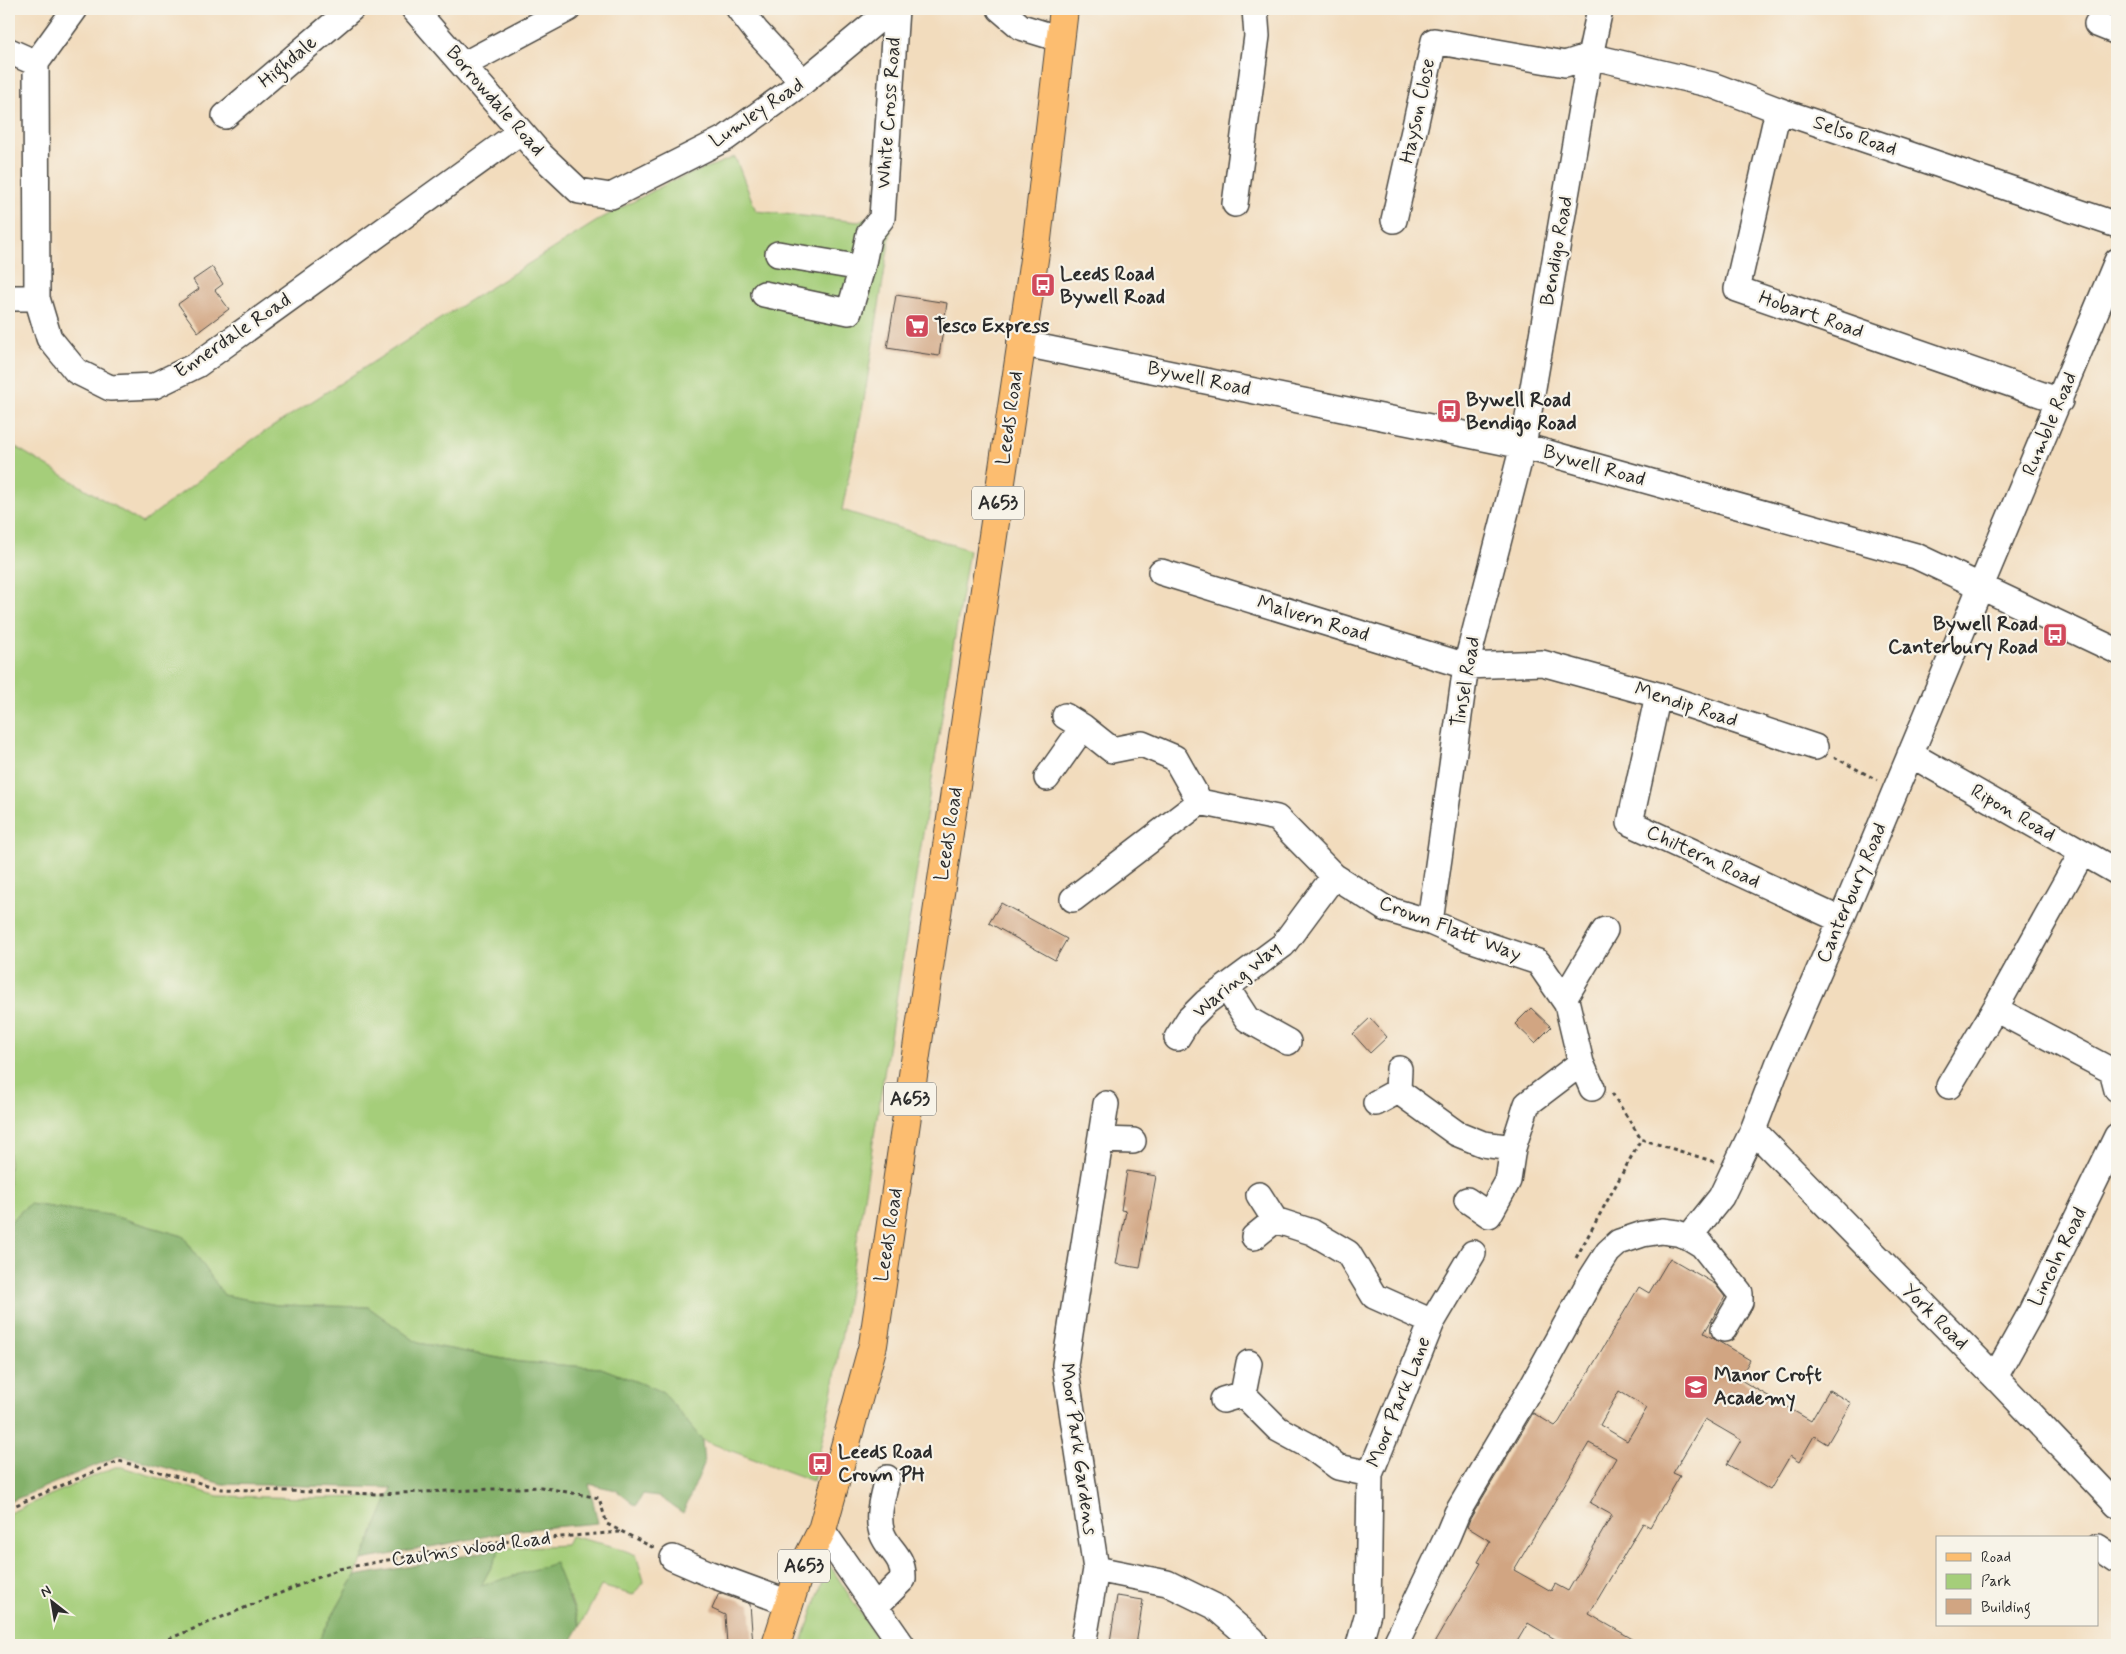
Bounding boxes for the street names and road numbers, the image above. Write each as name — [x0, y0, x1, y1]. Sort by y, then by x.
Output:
street label: Highdale — [253, 29, 324, 96]
street label: White Cross Road — [870, 36, 908, 190]
street label: Borrowdale Road — [439, 40, 551, 162]
street label: Hayson Close — [1394, 56, 1442, 166]
street label: Lumley Road — [705, 72, 809, 154]
street label: Selso Road — [1809, 109, 1901, 163]
street label: Bendigo Road — [1534, 194, 1580, 308]
street label: Hobart Road — [1755, 284, 1867, 346]
street label: Ennerdale Road — [169, 287, 297, 385]
street label: Bywell Road — [1145, 355, 1253, 403]
street label: Rumble Road — [2016, 368, 2084, 480]
street label: Leeds Road — [990, 369, 1030, 467]
street label: Bywell Road — [1540, 439, 1648, 493]
road number: A653 — [972, 486, 1024, 520]
street label: Malvern Road — [1254, 589, 1372, 649]
street label: Tinsel Road — [1445, 634, 1487, 730]
street label: Mendip Road — [1631, 676, 1741, 734]
street label: Ripon Road — [1966, 778, 2060, 848]
street label: Leeds Road — [928, 785, 970, 883]
street label: Chiltern Road — [1642, 819, 1764, 895]
street label: Canterbury Road — [1810, 819, 1894, 967]
street label: Crown Flatt Way — [1375, 889, 1525, 969]
street label: Waring Way — [1187, 935, 1287, 1025]
road number: A653 — [884, 1082, 936, 1116]
street label: Leeds Road — [868, 1186, 910, 1284]
street label: Lincoln Road — [2022, 1203, 2094, 1311]
street label: York Road — [1896, 1278, 1974, 1356]
street label: Moor Park Lane — [1360, 1333, 1438, 1471]
street label: Moor Park Gardens — [1053, 1361, 1103, 1537]
street label: Caulms Wood Road — [390, 1524, 552, 1574]
road number: A653 — [778, 1550, 830, 1582]

